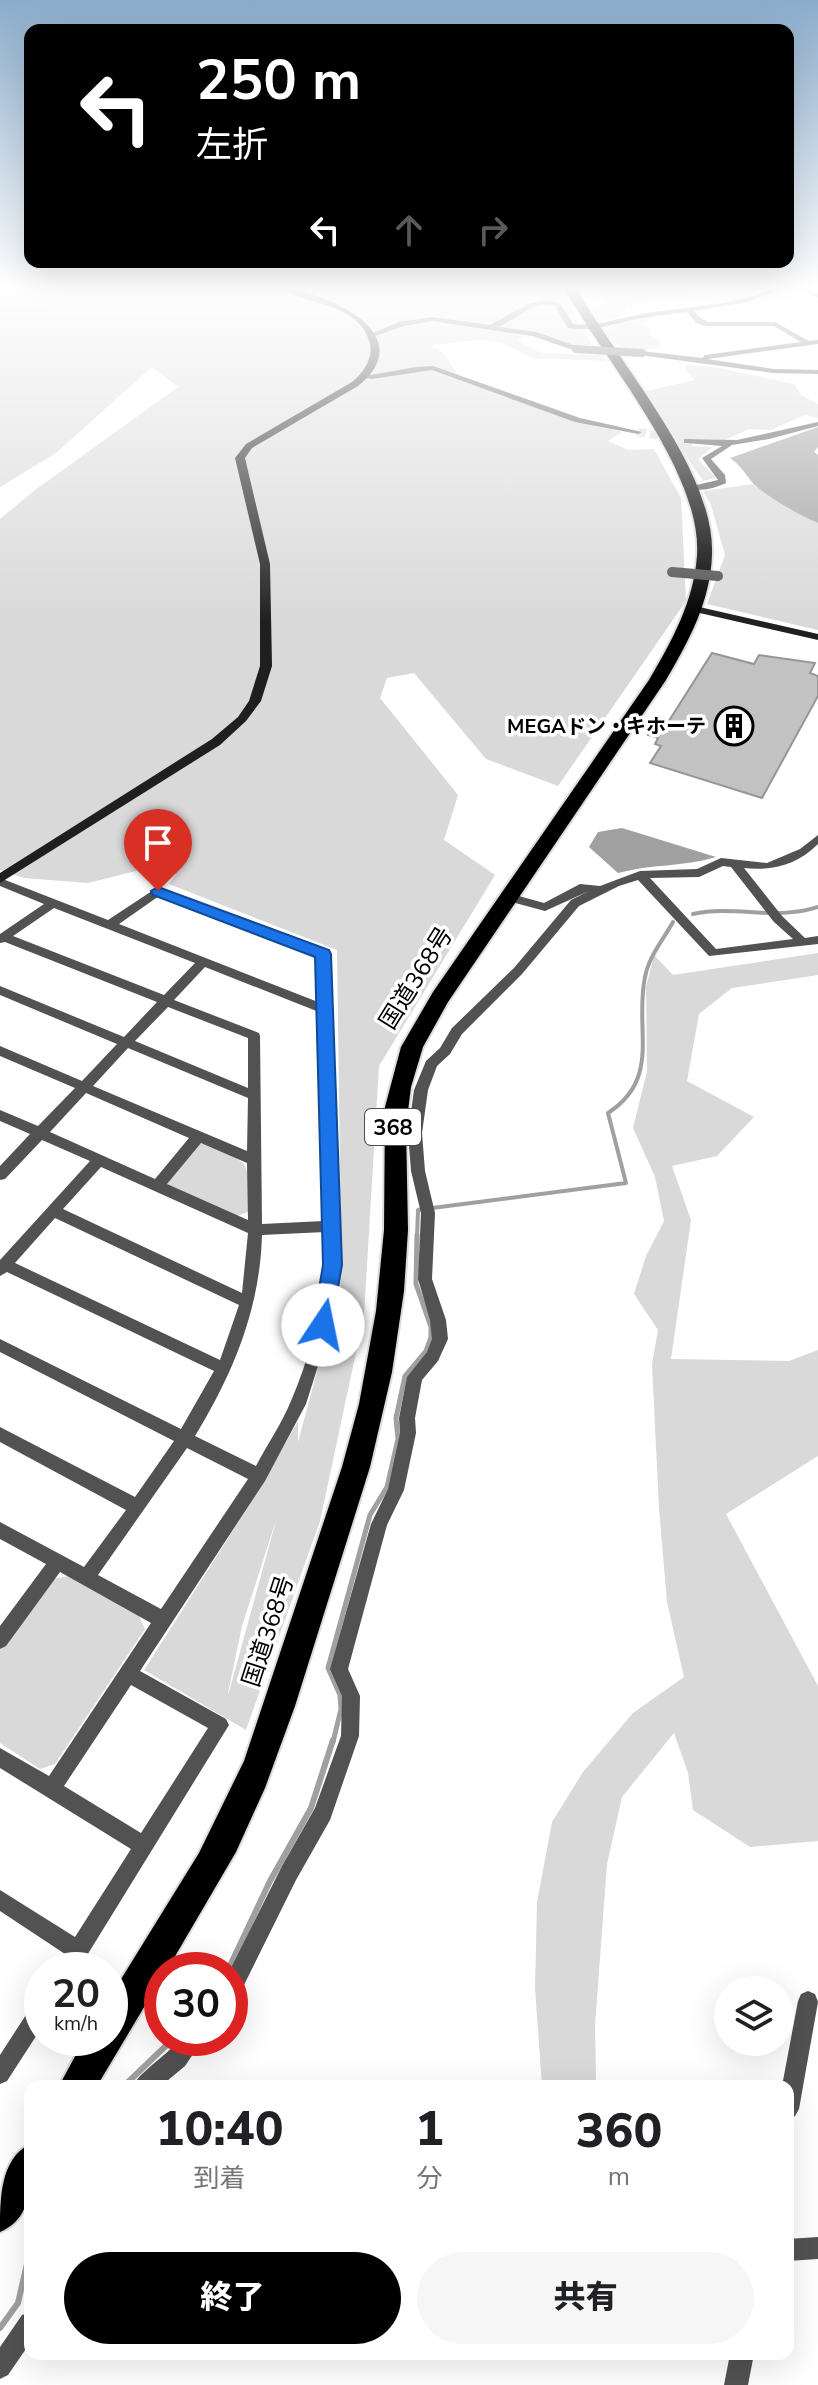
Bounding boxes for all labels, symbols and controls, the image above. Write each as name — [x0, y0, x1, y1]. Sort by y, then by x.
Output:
text: 250 m — [196, 42, 361, 119]
icon: left — [64, 56, 168, 160]
text: 左折 — [196, 121, 268, 170]
icon: left — [303, 208, 347, 252]
icon: ahead — [387, 208, 431, 252]
icon: right — [471, 208, 515, 252]
building icon: MEGAドン・キホーテ — [713, 705, 755, 747]
place label: MEGAドン・キホーテ — [507, 713, 706, 740]
pin — [124, 809, 192, 891]
icon: arrive — [136, 821, 180, 865]
street label: 国道368号 — [372, 921, 460, 1035]
road number: 368 — [365, 1109, 421, 1145]
position arrow — [281, 1283, 365, 1367]
street label: 国道368号 — [235, 1571, 301, 1691]
speed limit sign: 30 — [144, 1952, 248, 2056]
text: 20 — [52, 1967, 100, 2021]
map controls — [714, 1976, 794, 2056]
button: layers — [714, 1976, 794, 2056]
text: km/h — [54, 2010, 98, 2037]
text: 10:40 — [156, 2096, 283, 2162]
text: 1 — [415, 2096, 444, 2162]
text: 360 — [576, 2098, 662, 2164]
text: m — [608, 2159, 630, 2194]
text: 到着 — [194, 2161, 246, 2196]
text: 分 — [417, 2161, 443, 2196]
button: 終了 — [64, 2252, 401, 2344]
button: 共有 — [417, 2252, 754, 2344]

